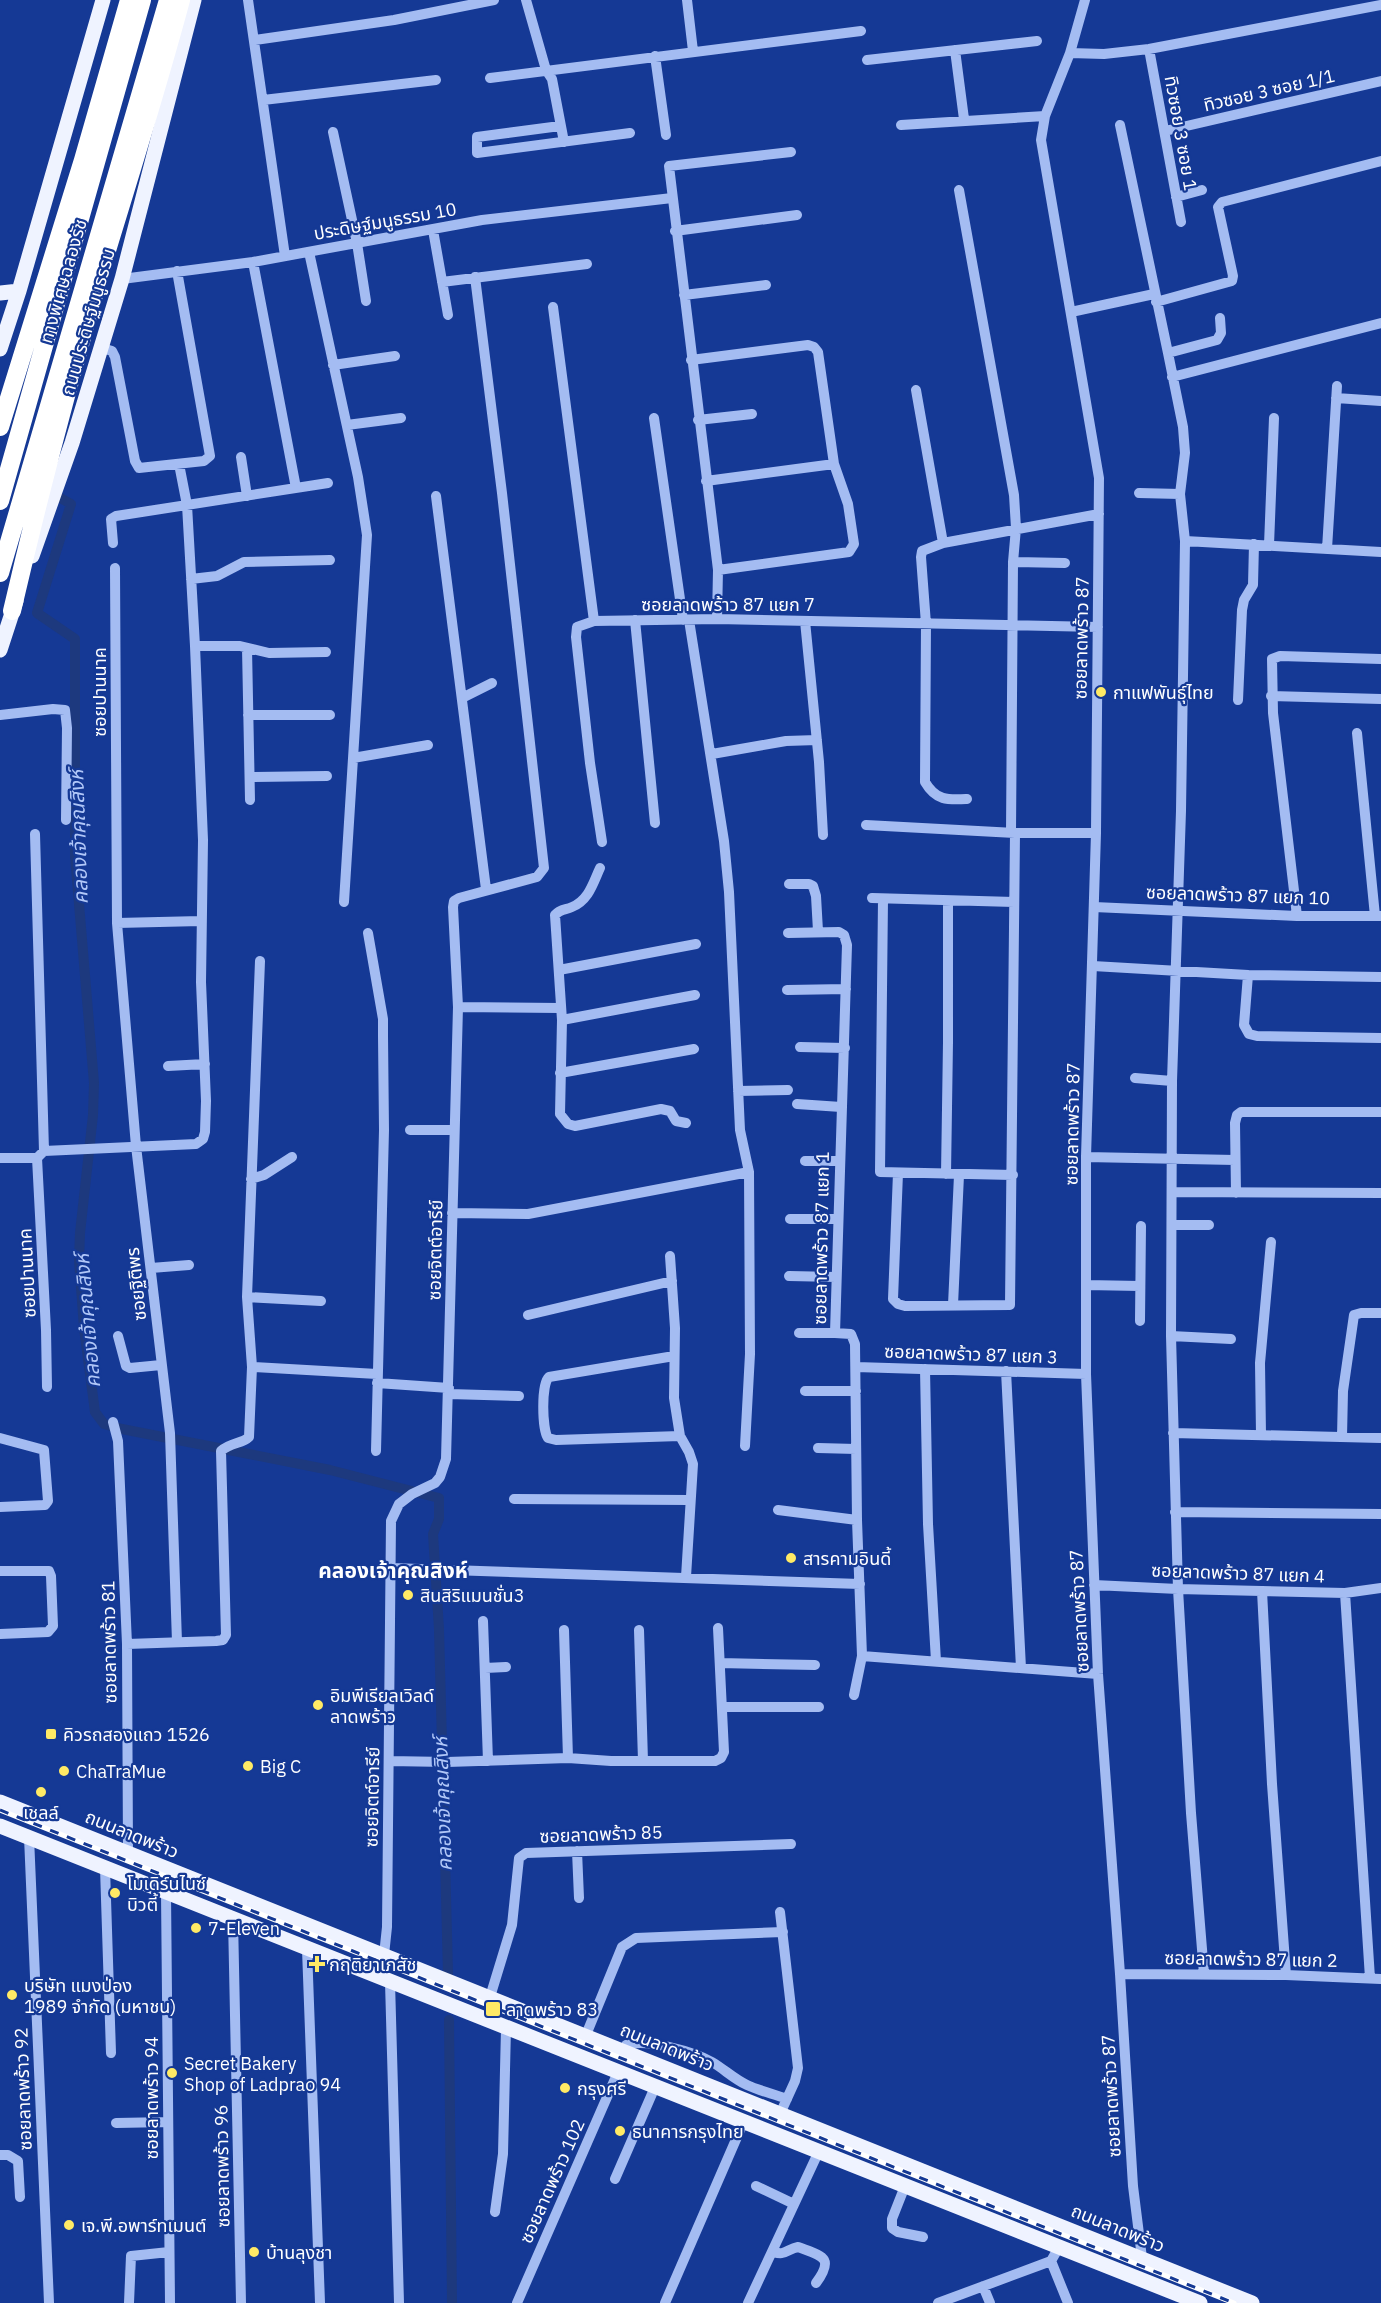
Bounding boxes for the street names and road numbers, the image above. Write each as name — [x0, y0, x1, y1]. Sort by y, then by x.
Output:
street label: ทิวซอย 3 ซอย 1/1 — [1201, 64, 1337, 116]
street label: ทิวซอย 3 ซอย 1 — [1160, 74, 1202, 192]
street label: ประดิษฐ์มนูธรรม 10 — [312, 197, 458, 246]
street label: ทางพิเศษฉลองรัช — [34, 216, 92, 346]
street label: ถนนประดิษฐ์มนูธรรม — [56, 246, 121, 398]
street label: ซอยลาดพร้าว 87 — [1068, 576, 1094, 700]
street label: ซอยลาดพร้าว 87 แยก 7 — [641, 593, 815, 616]
street label: ซอยปานนาค — [88, 647, 111, 737]
street label: ซอยลาดพร้าว 87 แยก 10 — [1146, 880, 1330, 910]
street label: ซอยลาดพร้าว 87 — [1059, 1062, 1085, 1186]
street label: ซอยลาดพร้าว 87 แยก 1 — [808, 1151, 834, 1325]
street label: ซอยจิตต์อารีย์ — [423, 1199, 447, 1301]
street label: ซอยปานนาค — [13, 1228, 41, 1318]
street label: ซอยฐิติพร — [121, 1246, 151, 1322]
street label: ซอยลาดพร้าว 87 แยก 3 — [884, 1339, 1058, 1369]
street label: ซอยลาดพร้าว 87 — [1064, 1549, 1094, 1673]
street label: ซอยลาดพร้าว 87 แยก 4 — [1151, 1558, 1325, 1588]
street label: ซอยลาดพร้าว 81 — [96, 1580, 122, 1704]
street label: ซอยจิตต์อารีย์ — [360, 1746, 384, 1848]
street label: ถนนลาดพร้าว — [82, 1805, 182, 1863]
street label: ซอยลาดพร้าว 85 — [539, 1820, 663, 1848]
street label: ซอยลาดพร้าว 87 แยก 2 — [1164, 1946, 1338, 1972]
street label: ถนนลาดพร้าว — [617, 2018, 717, 2076]
street label: ซอยลาดพร้าว 92 — [9, 2027, 37, 2151]
street label: ซอยลาดพร้าว 87 — [1096, 2034, 1126, 2158]
street label: ซอยลาดพร้าว 94 — [140, 2036, 163, 2160]
street label: ซอยลาดพร้าว 96 — [209, 2104, 235, 2228]
street label: ซอยลาดพร้าว 102 — [514, 2115, 590, 2247]
street label: ถนนลาดพร้าว — [1068, 2199, 1168, 2257]

